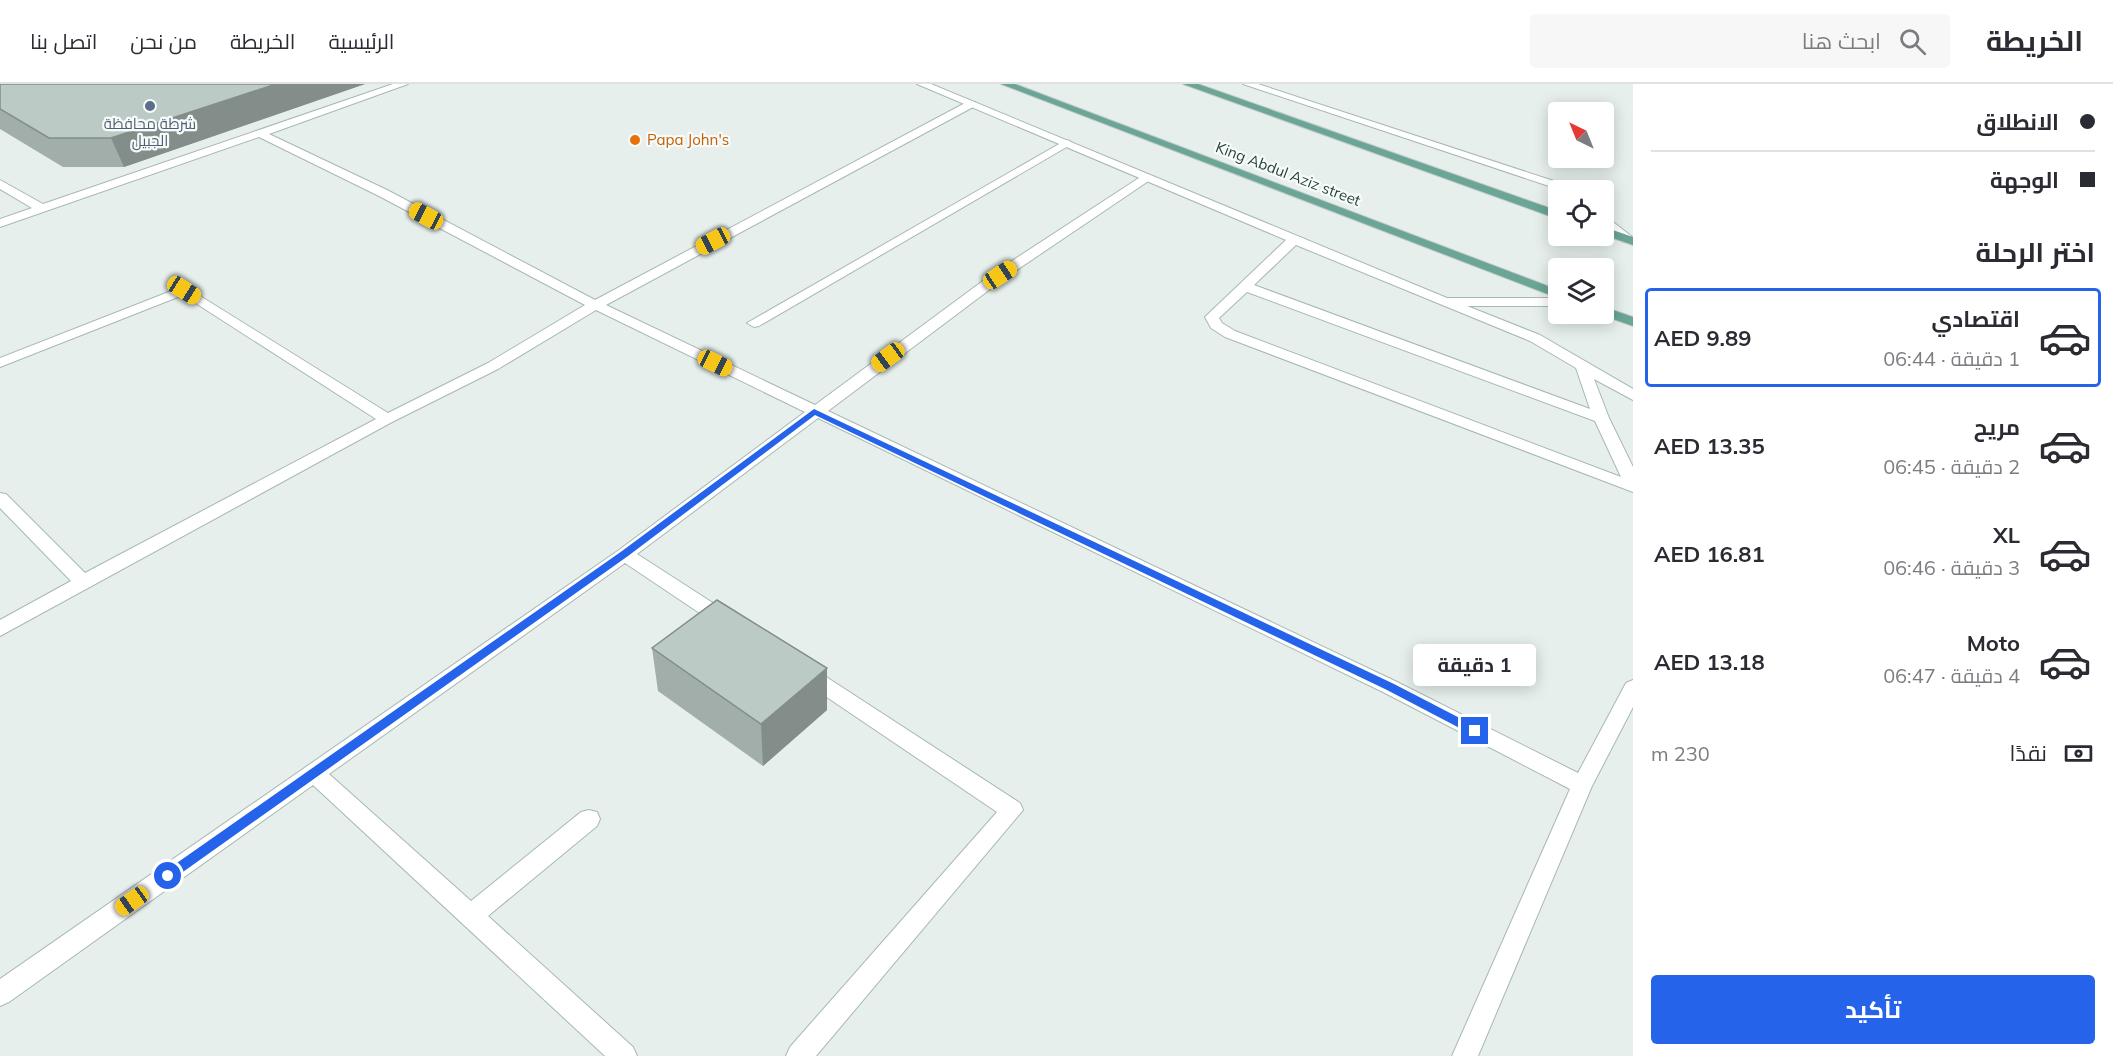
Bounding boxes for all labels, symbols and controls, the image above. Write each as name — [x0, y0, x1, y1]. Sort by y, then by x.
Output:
search box — [1530, 14, 1950, 68]
text: الخريطة — [1986, 23, 2083, 58]
icon: search — [1896, 25, 1929, 58]
text: ابحث هنا — [1802, 27, 1881, 55]
text: اتصل بنا — [30, 28, 97, 54]
text: من نحن — [130, 28, 197, 54]
text: الخريطة — [230, 28, 295, 54]
text: الرئيسية — [328, 28, 394, 54]
marker: شرطة محافظة الجبيل — [143, 99, 157, 113]
north arrow — [1548, 102, 1614, 168]
map controls — [1548, 102, 1614, 324]
text: الانطلاق — [1976, 108, 2059, 136]
place label: شرطة محافظة الجبيل — [104, 114, 196, 151]
place label: Papa John's — [647, 130, 729, 149]
marker: Papa John's — [628, 133, 642, 147]
street label: King Abdul Aziz street — [1213, 137, 1363, 210]
text: الوجهة — [1990, 166, 2059, 194]
button: locate — [1548, 180, 1614, 246]
car — [406, 200, 446, 232]
car — [693, 225, 733, 257]
text: اختر الرحلة — [1975, 235, 2095, 269]
car — [980, 258, 1020, 292]
button: layers — [1548, 258, 1614, 324]
car — [164, 273, 204, 307]
text: اقتصادي — [1931, 305, 2020, 333]
icon: car — [2038, 311, 2092, 365]
text: AED 9.89 — [1654, 324, 1751, 352]
car — [868, 339, 908, 375]
text: 1 دقيقة · 06:44 — [1883, 346, 2020, 371]
car — [695, 347, 735, 379]
text: مريح — [1974, 413, 2020, 441]
icon: car — [2038, 419, 2092, 473]
text: AED 13.35 — [1654, 432, 1765, 460]
text: 2 دقيقة · 06:45 — [1883, 454, 2020, 479]
text: XL — [1993, 521, 2020, 549]
icon: car — [2038, 527, 2092, 581]
text: AED 16.81 — [1654, 540, 1765, 568]
text: 3 دقيقة · 06:46 — [1883, 555, 2020, 580]
text: Moto — [1967, 629, 2020, 657]
icon: car — [2038, 635, 2092, 689]
callout: 1 دقيقة — [1414, 644, 1537, 686]
text: AED 13.18 — [1654, 648, 1765, 676]
text: 1 دقيقة — [1437, 652, 1512, 677]
text: 4 دقيقة · 06:47 — [1883, 663, 2020, 688]
route end — [1461, 717, 1488, 744]
icon: cash — [2062, 737, 2095, 770]
text: نقدًا — [2009, 739, 2047, 767]
text: 230 m — [1651, 741, 1710, 766]
route start — [154, 862, 181, 889]
car — [112, 883, 152, 919]
button: تأكيد — [1651, 975, 2095, 1044]

